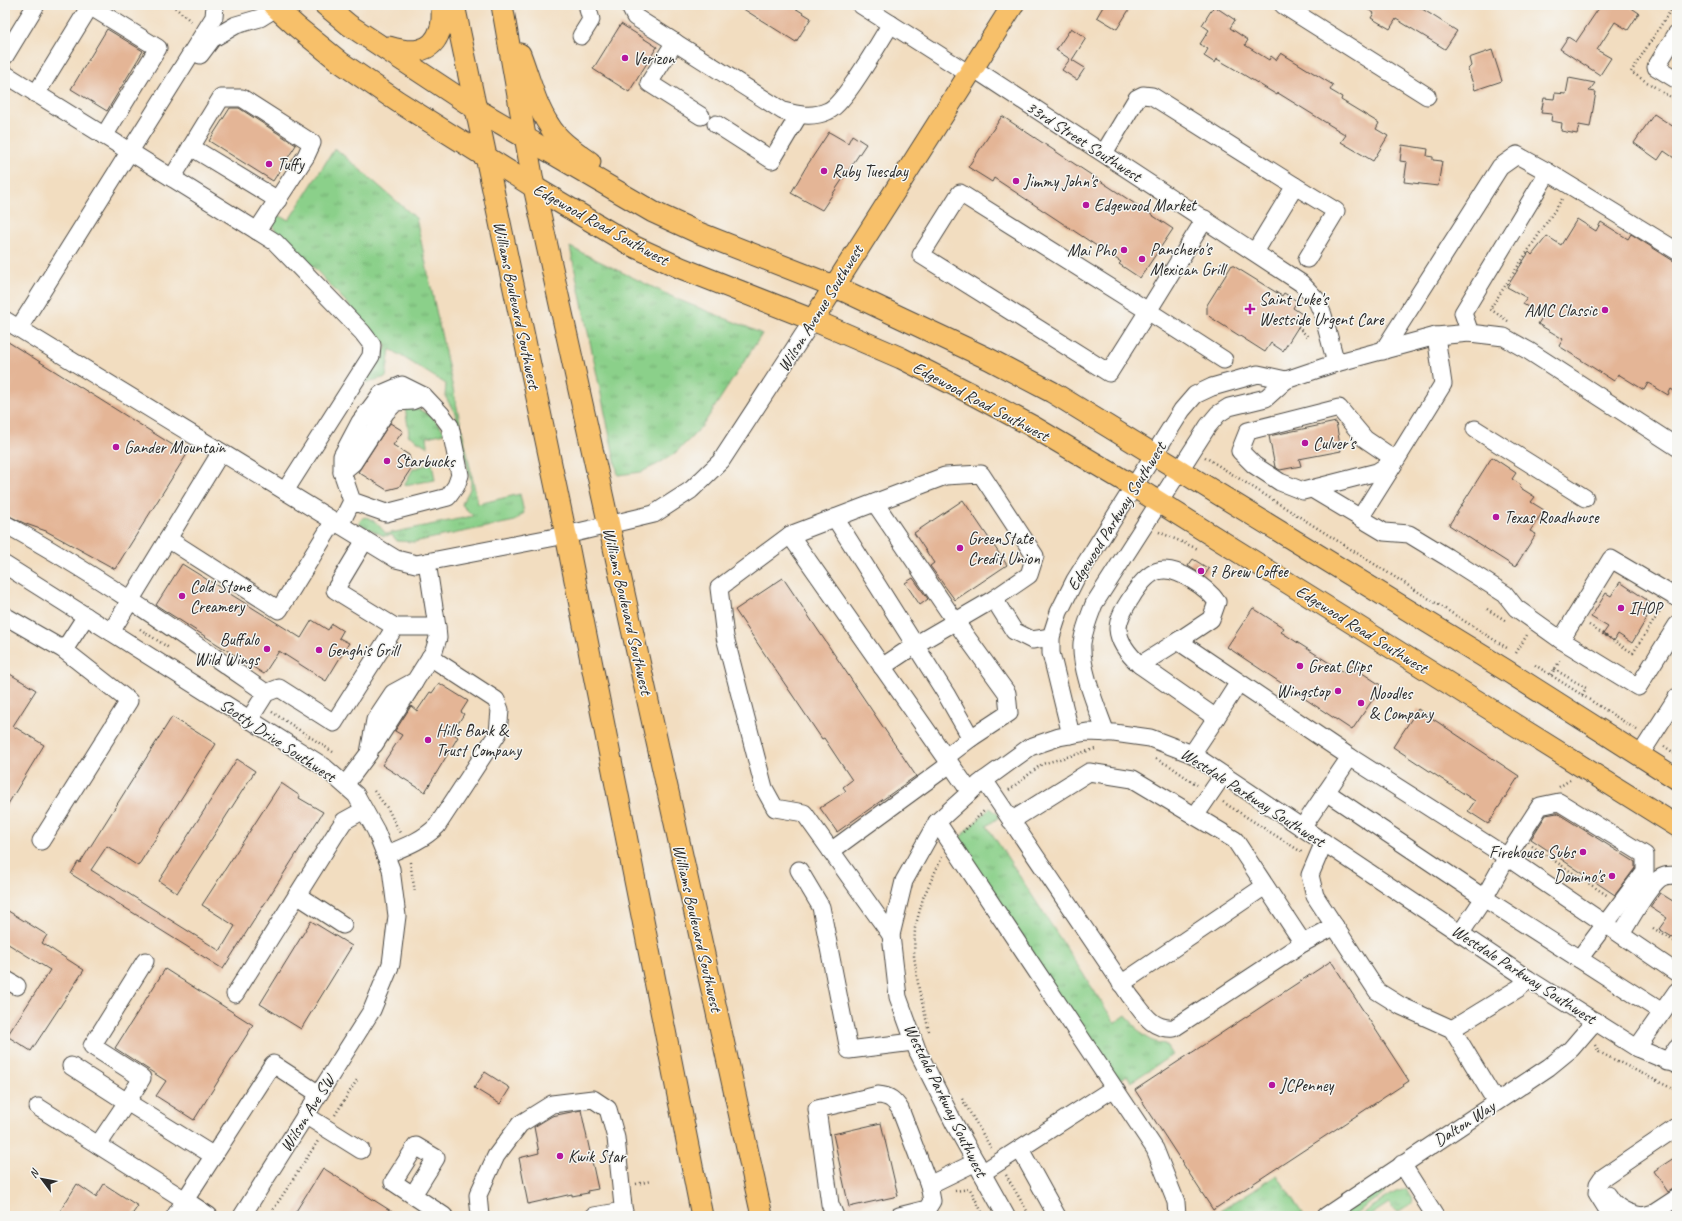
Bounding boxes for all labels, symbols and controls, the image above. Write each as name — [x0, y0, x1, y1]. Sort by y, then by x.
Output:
place label: Verizon — [633, 48, 676, 69]
marker: Verizon — [620, 53, 630, 63]
street label: 33rd Street Southwest — [1022, 96, 1147, 188]
place label: Tuffy — [277, 154, 305, 175]
marker: Tuffy — [264, 159, 274, 169]
place label: Ruby Tuesday — [832, 161, 909, 182]
marker: Ruby Tuesday — [819, 166, 829, 176]
place label: Jimmy John's — [1023, 171, 1099, 192]
marker: Jimmy John's — [1011, 176, 1021, 186]
street label: Edgewood Road Southwest — [530, 179, 674, 271]
place label: Edgewood Market — [1094, 195, 1198, 216]
marker: Edgewood Market — [1081, 200, 1091, 210]
street label: Williams Boulevard Southwest — [489, 220, 545, 393]
street label: Wilson Avenue Southwest — [773, 239, 869, 375]
place label: Panchero's Mexican Grill — [1150, 239, 1228, 280]
place label: Mai Pho — [1067, 240, 1117, 261]
marker: Mai Pho — [1119, 245, 1129, 255]
marker: Panchero's Mexican Grill — [1137, 254, 1147, 264]
place label: Saint Luke's Westside Urgent Care — [1259, 289, 1385, 330]
place label: AMC Classic — [1524, 300, 1598, 321]
marker: Saint Luke's Westside Urgent Care — [1244, 303, 1256, 315]
marker: AMC Classic — [1600, 305, 1610, 315]
street label: Edgewood Road Southwest — [909, 357, 1055, 447]
place label: Culver's — [1313, 433, 1357, 454]
street label: Edgewood Parkway Southwest — [1062, 436, 1172, 594]
place label: Gander Mountain — [124, 437, 227, 458]
marker: Culver's — [1300, 438, 1310, 448]
marker: Gander Mountain — [111, 442, 121, 452]
place label: Starbucks — [395, 451, 457, 472]
marker: Starbucks — [382, 456, 392, 466]
place label: Texas Roadhouse — [1504, 507, 1600, 528]
marker: Texas Roadhouse — [1491, 512, 1501, 522]
street label: Williams Boulevard Southwest — [598, 526, 657, 699]
place label: GreenState Credit Union — [968, 528, 1040, 569]
marker: GreenState Credit Union — [955, 543, 965, 553]
place label: 7 Brew Coffee — [1209, 561, 1289, 582]
marker: 7 Brew Coffee — [1196, 566, 1206, 576]
place label: Cold Stone Creamery — [190, 576, 252, 617]
street label: Edgewood Road Southwest — [1292, 580, 1433, 680]
marker: Cold Stone Creamery — [177, 591, 187, 601]
place label: IHOP — [1629, 598, 1664, 619]
marker: IHOP — [1616, 603, 1626, 613]
place label: Buffalo Wild Wings — [195, 629, 260, 670]
place label: Genghis Grill — [327, 640, 402, 661]
marker: Buffalo Wild Wings — [262, 644, 272, 654]
marker: Genghis Grill — [314, 645, 324, 655]
place label: Great Clips — [1308, 656, 1372, 677]
marker: Great Clips — [1295, 661, 1305, 671]
place label: Wingstop — [1277, 681, 1332, 702]
place label: Noodles & Company — [1369, 683, 1434, 724]
marker: Wingstop — [1333, 686, 1343, 696]
street label: Scotty Drive Southwest — [216, 694, 342, 788]
marker: Noodles & Company — [1356, 698, 1366, 708]
place label: Hills Bank & Trust Company — [436, 720, 522, 761]
marker: Hills Bank & Trust Company — [423, 735, 433, 745]
street label: Westdale Parkway Southwest — [1177, 743, 1331, 853]
place label: Firehouse Subs — [1489, 842, 1576, 863]
street label: Williams Boulevard Southwest — [668, 843, 727, 1016]
marker: Firehouse Subs — [1578, 847, 1588, 857]
place label: Domino's — [1554, 866, 1606, 887]
marker: Domino's — [1607, 871, 1617, 881]
street label: Westdale Parkway Southwest — [1448, 920, 1602, 1030]
street label: Westdale Parkway Southwest — [899, 1020, 993, 1182]
street label: Wilson Ave SW — [275, 1069, 340, 1156]
place label: JCPenney — [1279, 1075, 1335, 1096]
marker: JCPenney — [1267, 1080, 1277, 1090]
street label: Dalton Way — [1430, 1095, 1500, 1151]
place label: Kwik Star — [568, 1146, 627, 1167]
marker: Kwik Star — [555, 1151, 565, 1161]
north arrow — [22, 1159, 62, 1199]
text: N — [26, 1165, 42, 1180]

